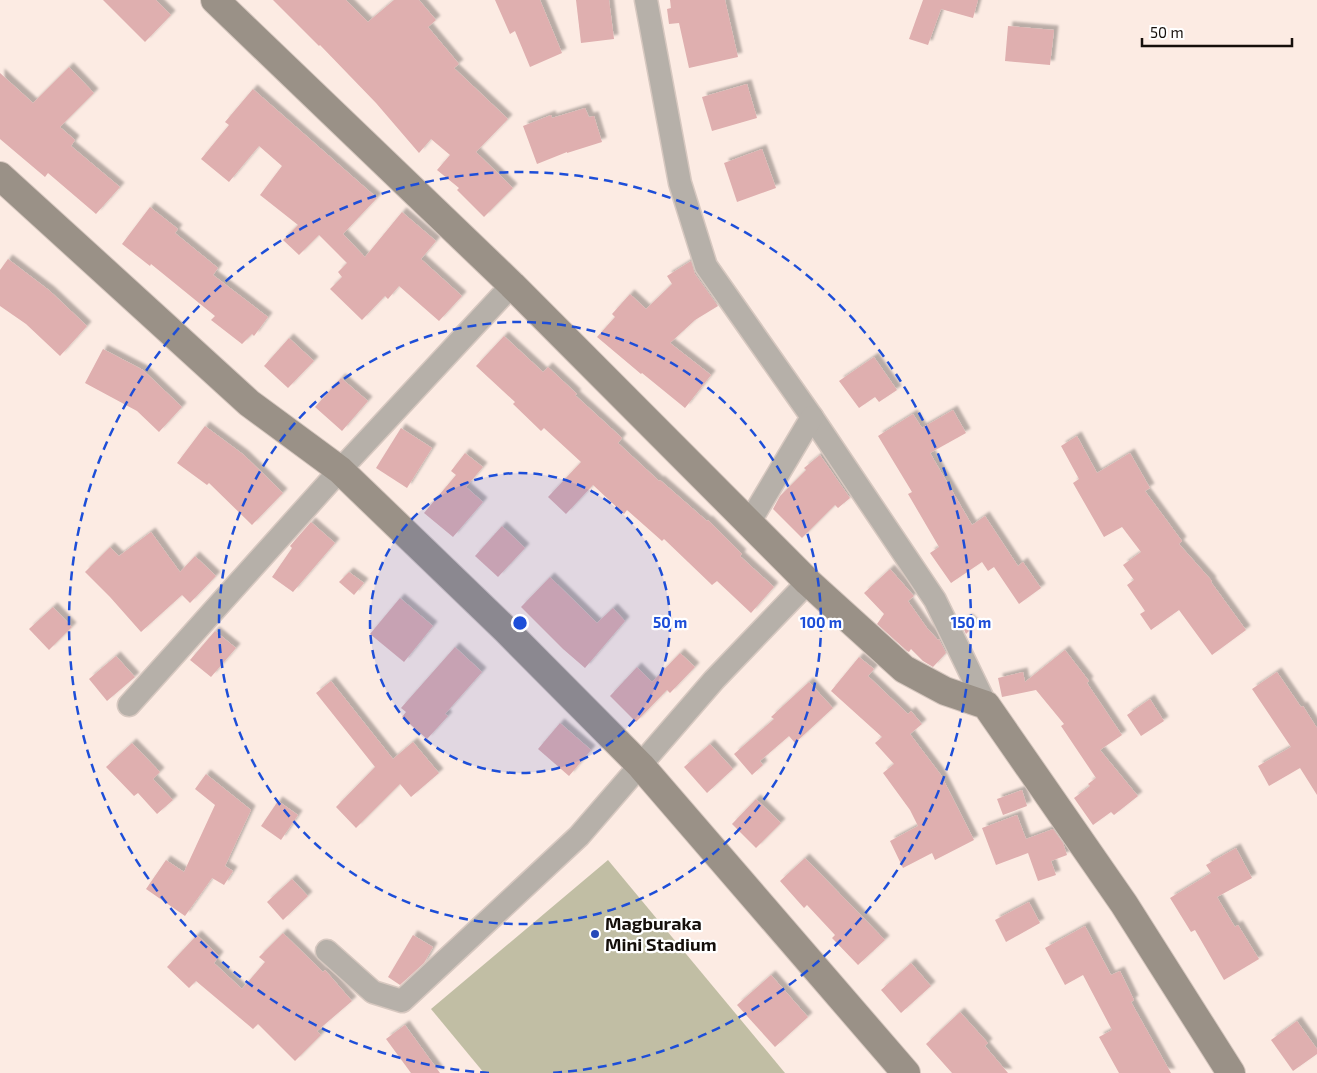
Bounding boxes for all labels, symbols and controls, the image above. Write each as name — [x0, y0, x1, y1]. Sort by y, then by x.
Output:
scale bar — [1142, 15, 1292, 47]
text: 50 m — [1150, 23, 1184, 41]
text: 50 m — [653, 613, 687, 631]
text: 100 m — [800, 613, 842, 631]
text: 150 m — [951, 613, 991, 631]
centre of rings — [511, 614, 529, 632]
place label: Magburaka Mini Stadium — [605, 912, 717, 955]
marker: Magburaka Mini Stadium — [589, 928, 601, 940]

